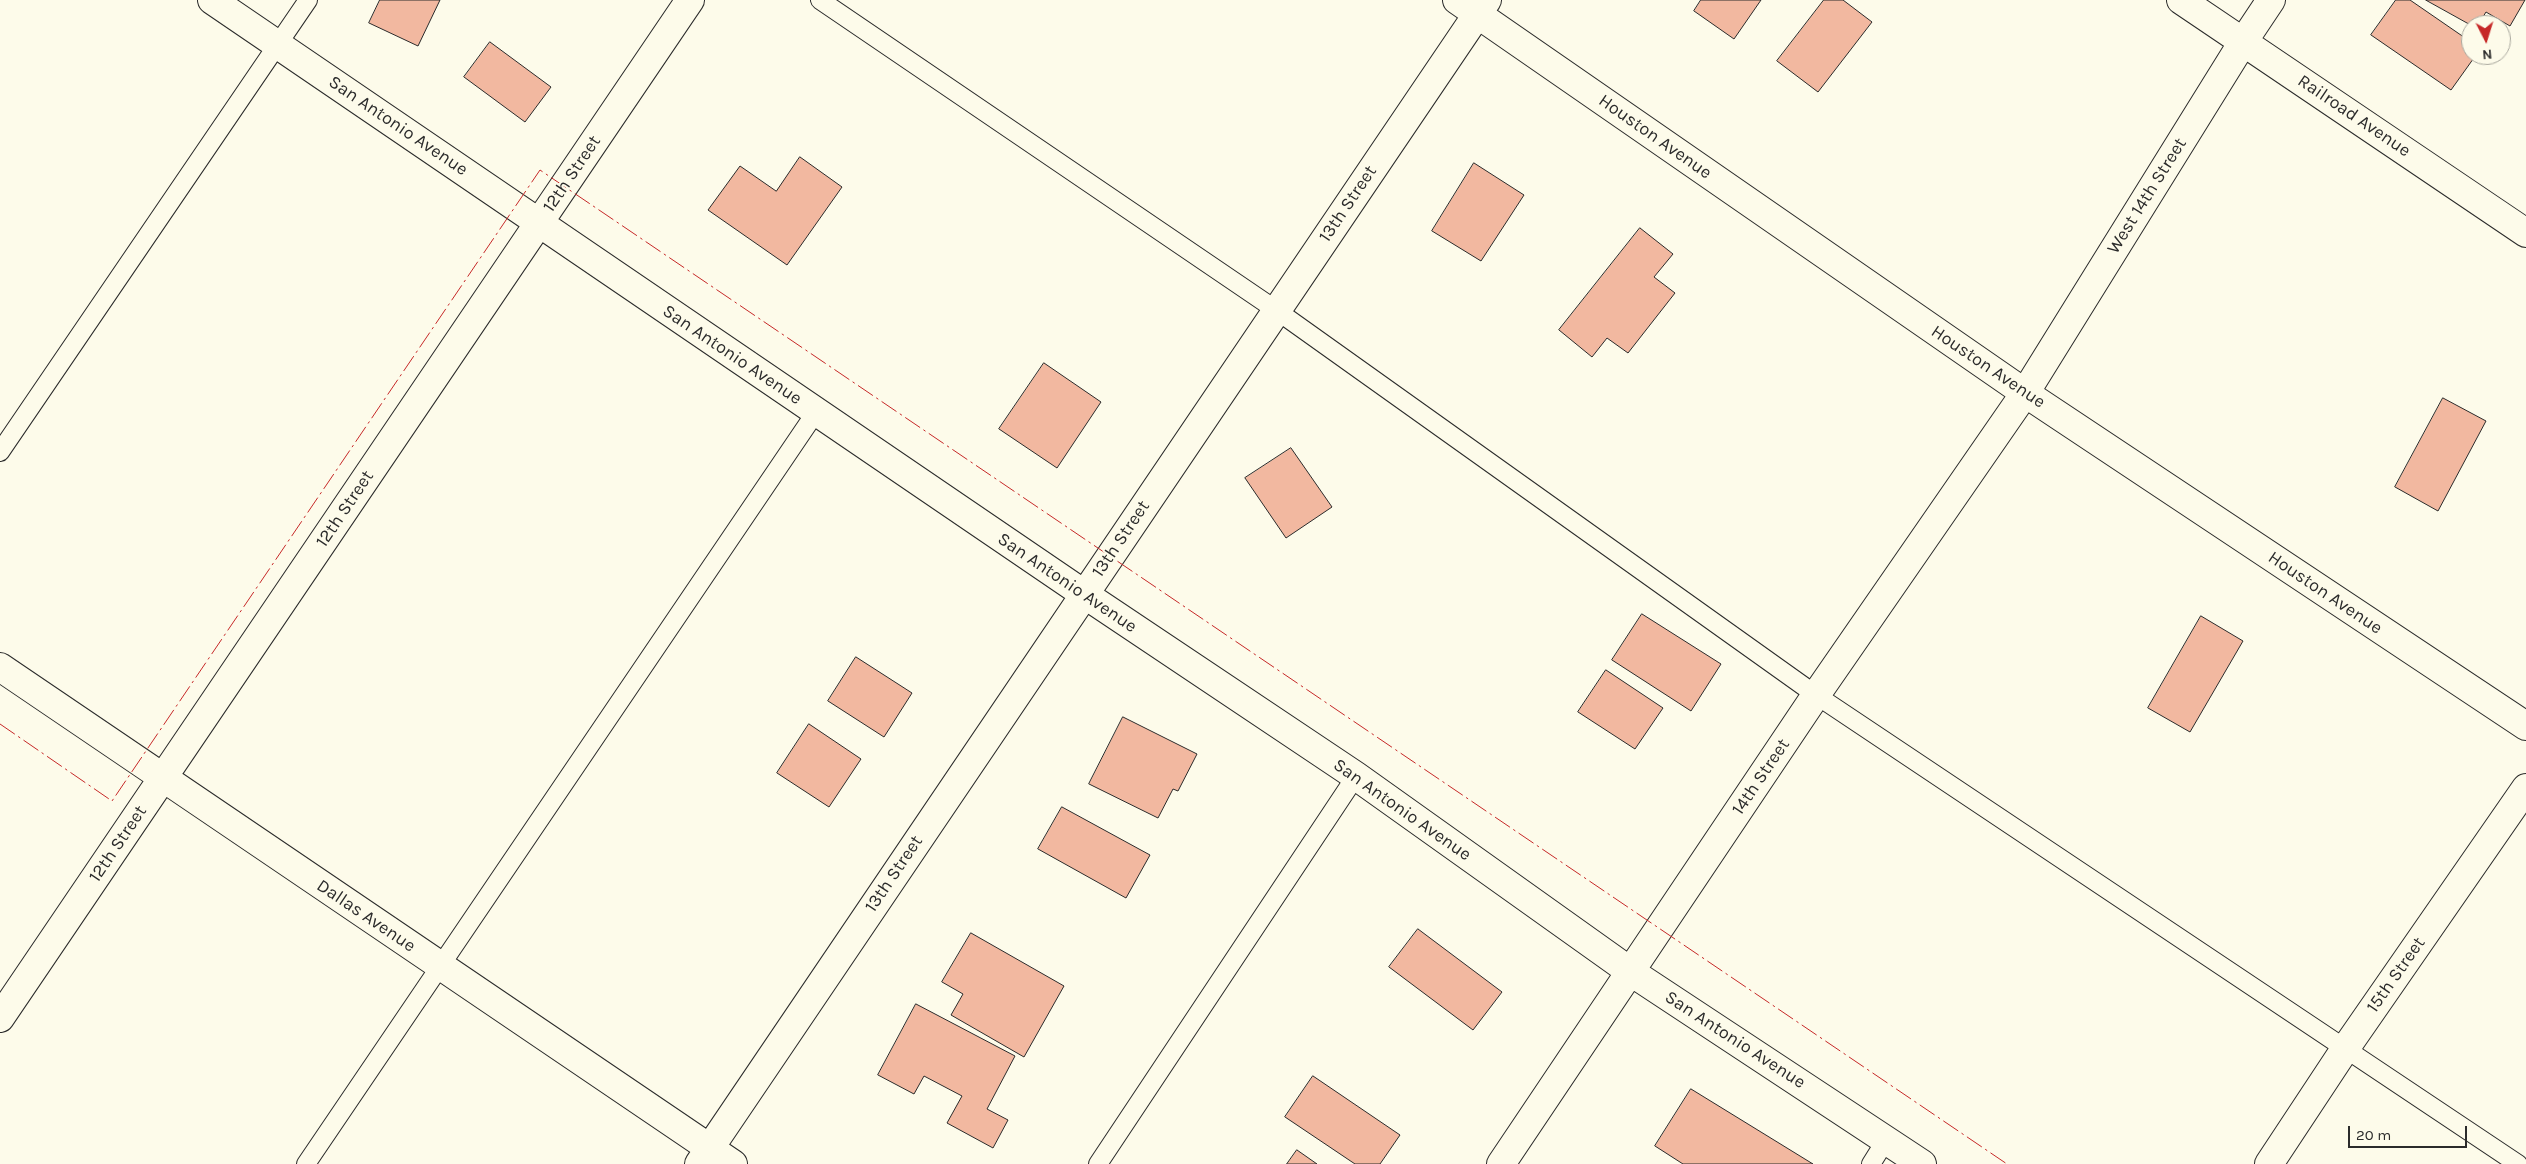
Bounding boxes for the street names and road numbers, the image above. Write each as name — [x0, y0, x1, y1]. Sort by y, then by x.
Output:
street label: Railroad Avenue — [2293, 70, 2415, 162]
street label: San Antonio Avenue — [324, 71, 472, 181]
street label: Houston Avenue — [1594, 90, 1716, 184]
street label: 12th Street — [539, 132, 605, 216]
street label: West 14th Street — [2103, 134, 2191, 258]
street label: 13th Street — [1314, 162, 1382, 246]
street label: San Antonio Avenue — [658, 300, 806, 410]
street label: Houston Avenue — [1927, 321, 2049, 413]
street label: 12th Street — [312, 467, 378, 551]
street label: 13th Street — [1087, 497, 1155, 581]
street label: San Antonio Avenue — [993, 528, 1141, 638]
street label: Houston Avenue — [2264, 547, 2386, 639]
street label: 14th Street — [1728, 735, 1794, 819]
street label: San Antonio Avenue — [1329, 754, 1475, 866]
street label: 12th Street — [85, 802, 151, 886]
street label: 13th Street — [860, 832, 928, 916]
street label: Dallas Avenue — [312, 875, 420, 957]
street label: 15th Street — [2362, 933, 2430, 1017]
street label: San Antonio Avenue — [1661, 986, 1809, 1094]

